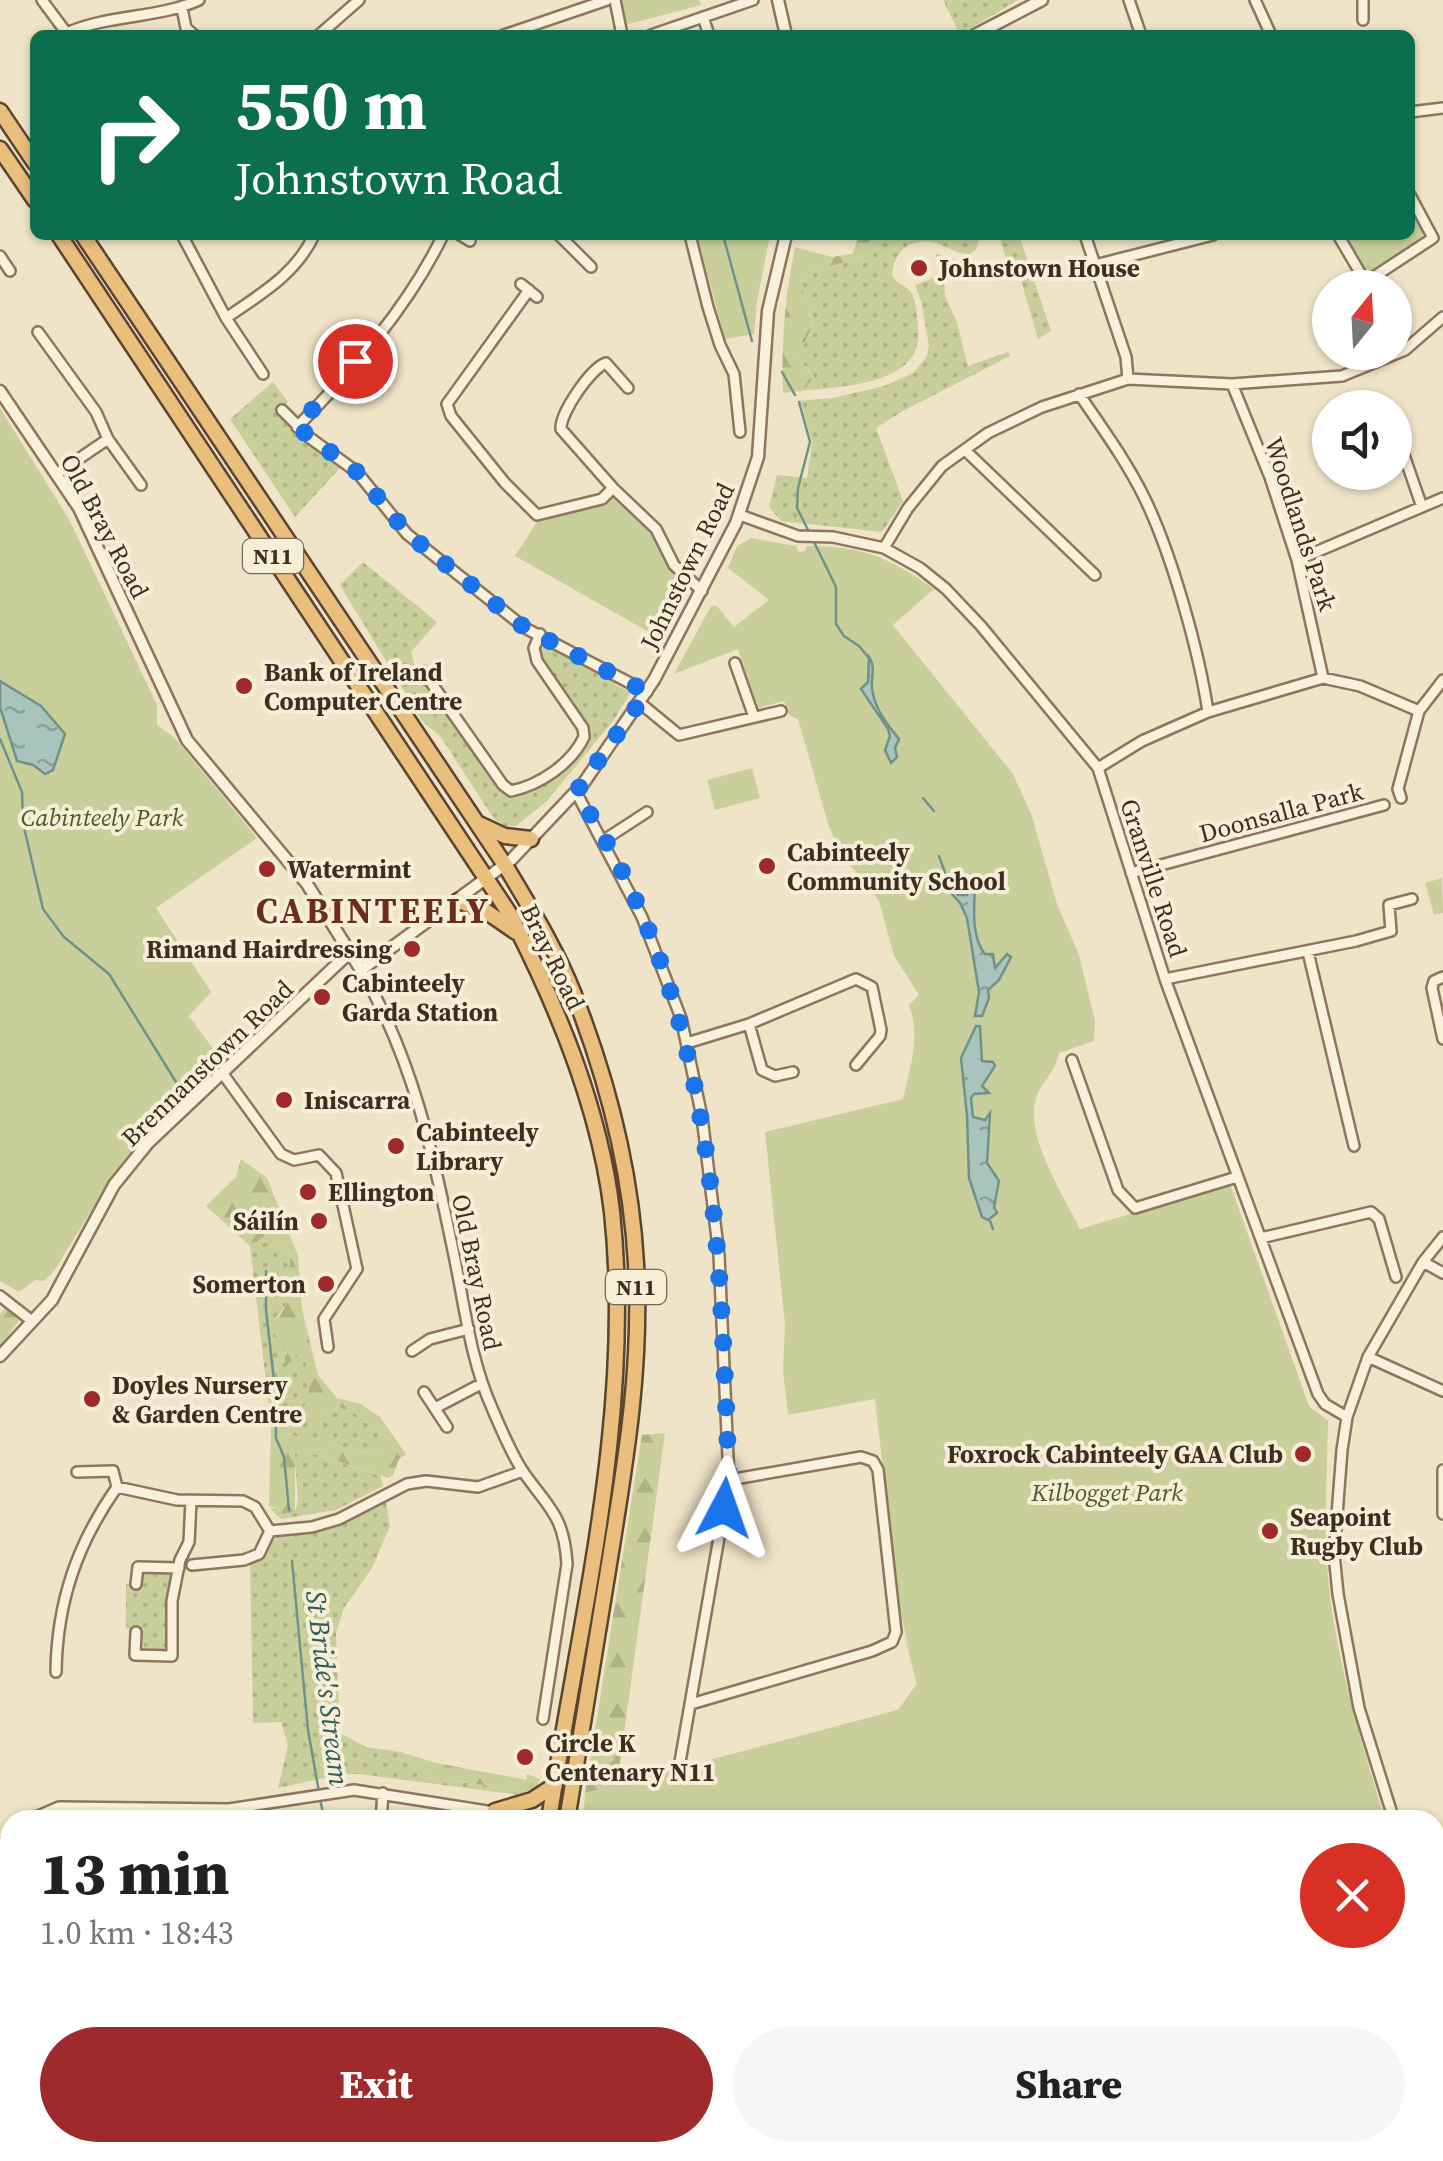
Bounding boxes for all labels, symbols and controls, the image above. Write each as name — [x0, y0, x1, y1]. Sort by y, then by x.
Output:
text: 550 m — [235, 56, 427, 152]
icon: right — [70, 70, 200, 200]
text: Johnstown Road — [235, 147, 562, 209]
place label: Johnstown House — [937, 251, 1140, 285]
marker: Johnstown House — [908, 257, 930, 279]
north arrow — [1312, 270, 1412, 370]
map controls — [1312, 270, 1412, 490]
pin — [313, 319, 398, 404]
icon: arrive — [328, 334, 383, 389]
button: sound — [1312, 390, 1412, 490]
street label: Woodlands Park — [1257, 433, 1345, 616]
street label: Old Bray Road — [53, 448, 157, 604]
street label: Johnstown Road — [631, 477, 742, 656]
road number: N11 — [243, 539, 303, 573]
place label: Bank of Ireland Computer Centre — [264, 655, 462, 718]
marker: Bank of Ireland Computer Centre — [233, 675, 255, 697]
street label: Doonsalla Park — [1195, 774, 1367, 850]
street label: Granville Road — [1112, 794, 1196, 962]
park label: Cabinteely Park — [21, 800, 183, 834]
place label: Cabinteely Community School — [787, 835, 1006, 898]
place label: Watermint — [287, 852, 412, 886]
marker: Cabinteely Community School — [756, 855, 778, 877]
marker: Watermint — [256, 858, 278, 880]
district label: CABINTEELY — [256, 887, 490, 935]
street label: Bray Road — [513, 898, 593, 1016]
place label: Rimand Hairdressing — [146, 932, 392, 966]
marker: Rimand Hairdressing — [401, 938, 423, 960]
place label: Cabinteely Garda Station — [342, 966, 498, 1029]
street label: Brennanstown Road — [114, 972, 300, 1154]
marker: Cabinteely Garda Station — [311, 986, 333, 1008]
place label: Iniscarra — [304, 1083, 411, 1117]
marker: Iniscarra — [273, 1089, 295, 1111]
place label: Cabinteely Library — [416, 1115, 540, 1178]
marker: Cabinteely Library — [385, 1135, 407, 1157]
place label: Ellington — [328, 1175, 434, 1209]
marker: Ellington — [297, 1181, 319, 1203]
street label: Old Bray Road — [444, 1191, 510, 1353]
place label: Sáilín — [233, 1204, 299, 1238]
marker: Sáilín — [308, 1210, 330, 1232]
place label: Somerton — [192, 1267, 306, 1301]
road number: N11 — [606, 1270, 666, 1304]
marker: Somerton — [315, 1273, 337, 1295]
place label: Doyles Nursery & Garden Centre — [112, 1368, 302, 1431]
marker: Doyles Nursery & Garden Centre — [81, 1388, 103, 1410]
place label: Foxrock Cabinteely GAA Club — [947, 1437, 1283, 1471]
marker: Foxrock Cabinteely GAA Club — [1292, 1443, 1314, 1465]
position arrow — [672, 1456, 776, 1560]
park label: Kilbogget Park — [1030, 1475, 1183, 1509]
place label: Seapoint Rugby Club — [1290, 1500, 1423, 1563]
marker: Seapoint Rugby Club — [1259, 1520, 1281, 1542]
water label: St Bride's Stream — [297, 1588, 359, 1788]
place label: Circle K Centenary N11 — [545, 1726, 715, 1789]
marker: Circle K Centenary N11 — [514, 1746, 536, 1768]
text: 13 min — [40, 1832, 230, 1914]
button: close — [1300, 1843, 1405, 1948]
text: 1.0 km · 18:43 — [40, 1911, 234, 1955]
button: Exit — [40, 2027, 713, 2142]
button: Share — [733, 2027, 1405, 2142]

